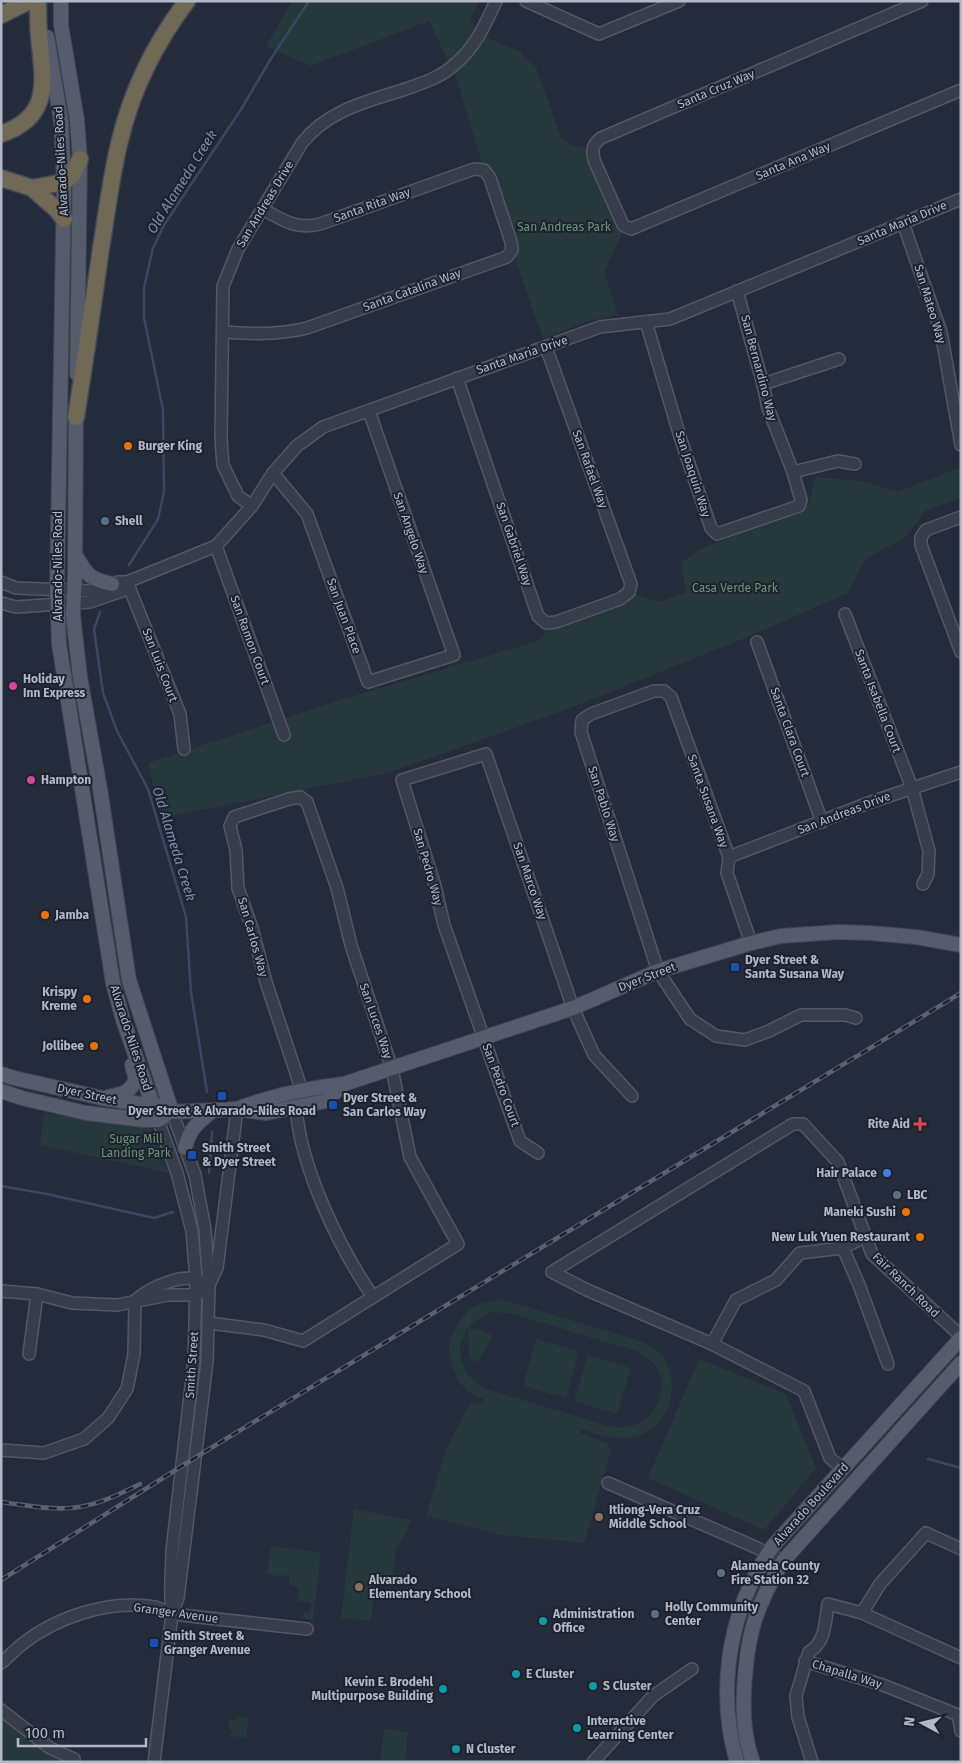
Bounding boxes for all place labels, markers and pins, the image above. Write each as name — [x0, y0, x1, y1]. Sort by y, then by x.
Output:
place label: Burger King — [138, 439, 202, 453]
marker: Burger King — [122, 440, 134, 452]
place label: Shell — [115, 514, 143, 528]
marker: Shell — [99, 515, 111, 527]
place label: Holiday Inn Express — [23, 672, 86, 700]
marker: Holiday Inn Express — [7, 680, 19, 692]
place label: Hampton — [41, 773, 91, 787]
marker: Hampton — [25, 774, 37, 786]
place label: Jamba — [54, 908, 90, 922]
marker: Jamba — [39, 909, 51, 921]
place label: Dyer Street & Santa Susana Way — [745, 953, 845, 981]
marker: Dyer Street & Santa Susana Way — [729, 961, 741, 973]
place label: Krispy Kreme — [42, 985, 78, 1013]
marker: Krispy Kreme — [81, 993, 93, 1005]
place label: Jollibee — [41, 1039, 84, 1053]
marker: Jollibee — [88, 1040, 100, 1052]
marker: Dyer Street & Alvarado-Niles Road — [216, 1090, 228, 1102]
place label: Dyer Street & San Carlos Way — [343, 1091, 427, 1119]
marker: Dyer Street & San Carlos Way — [327, 1099, 339, 1111]
place label: Dyer Street & Alvarado-Niles Road — [128, 1104, 316, 1118]
place label: Rite Aid — [868, 1117, 910, 1131]
marker: Rite Aid — [914, 1118, 926, 1130]
place label: Smith Street & Dyer Street — [202, 1141, 276, 1169]
marker: Smith Street & Dyer Street — [186, 1149, 198, 1161]
place label: Hair Palace — [816, 1166, 877, 1180]
marker: Hair Palace — [881, 1167, 893, 1179]
place label: LBC — [907, 1188, 928, 1202]
marker: LBC — [891, 1189, 903, 1201]
place label: Maneki Sushi — [824, 1205, 896, 1219]
marker: Maneki Sushi — [900, 1206, 912, 1218]
place label: New Luk Yuen Restaurant — [771, 1230, 910, 1244]
marker: New Luk Yuen Restaurant — [914, 1231, 926, 1243]
place label: Itliong-Vera Cruz Middle School — [609, 1503, 700, 1531]
marker: Itliong-Vera Cruz Middle School — [593, 1511, 605, 1523]
place label: Alameda County Fire Station 32 — [730, 1559, 821, 1587]
marker: Alameda County Fire Station 32 — [715, 1567, 727, 1579]
place label: Alvarado Elementary School — [368, 1573, 472, 1601]
marker: Alvarado Elementary School — [353, 1581, 365, 1593]
place label: Holly Community Center — [665, 1600, 759, 1628]
place label: Administration Office — [552, 1607, 635, 1635]
marker: Holly Community Center — [649, 1608, 661, 1620]
marker: Administration Office — [537, 1615, 549, 1627]
place label: Smith Street & Granger Avenue — [164, 1629, 251, 1657]
marker: Smith Street & Granger Avenue — [148, 1637, 160, 1649]
place label: E Cluster — [526, 1667, 574, 1681]
marker: E Cluster — [510, 1668, 522, 1680]
place label: Kevin E. Brodehl Multipurpose Building — [312, 1675, 433, 1703]
place label: S Cluster — [603, 1679, 652, 1693]
marker: S Cluster — [587, 1680, 599, 1692]
marker: Kevin E. Brodehl Multipurpose Building — [437, 1683, 449, 1695]
place label: Interactive Learning Center — [587, 1714, 674, 1742]
marker: Interactive Learning Center — [571, 1722, 583, 1734]
place label: N Cluster — [466, 1742, 516, 1756]
marker: N Cluster — [450, 1743, 462, 1755]

